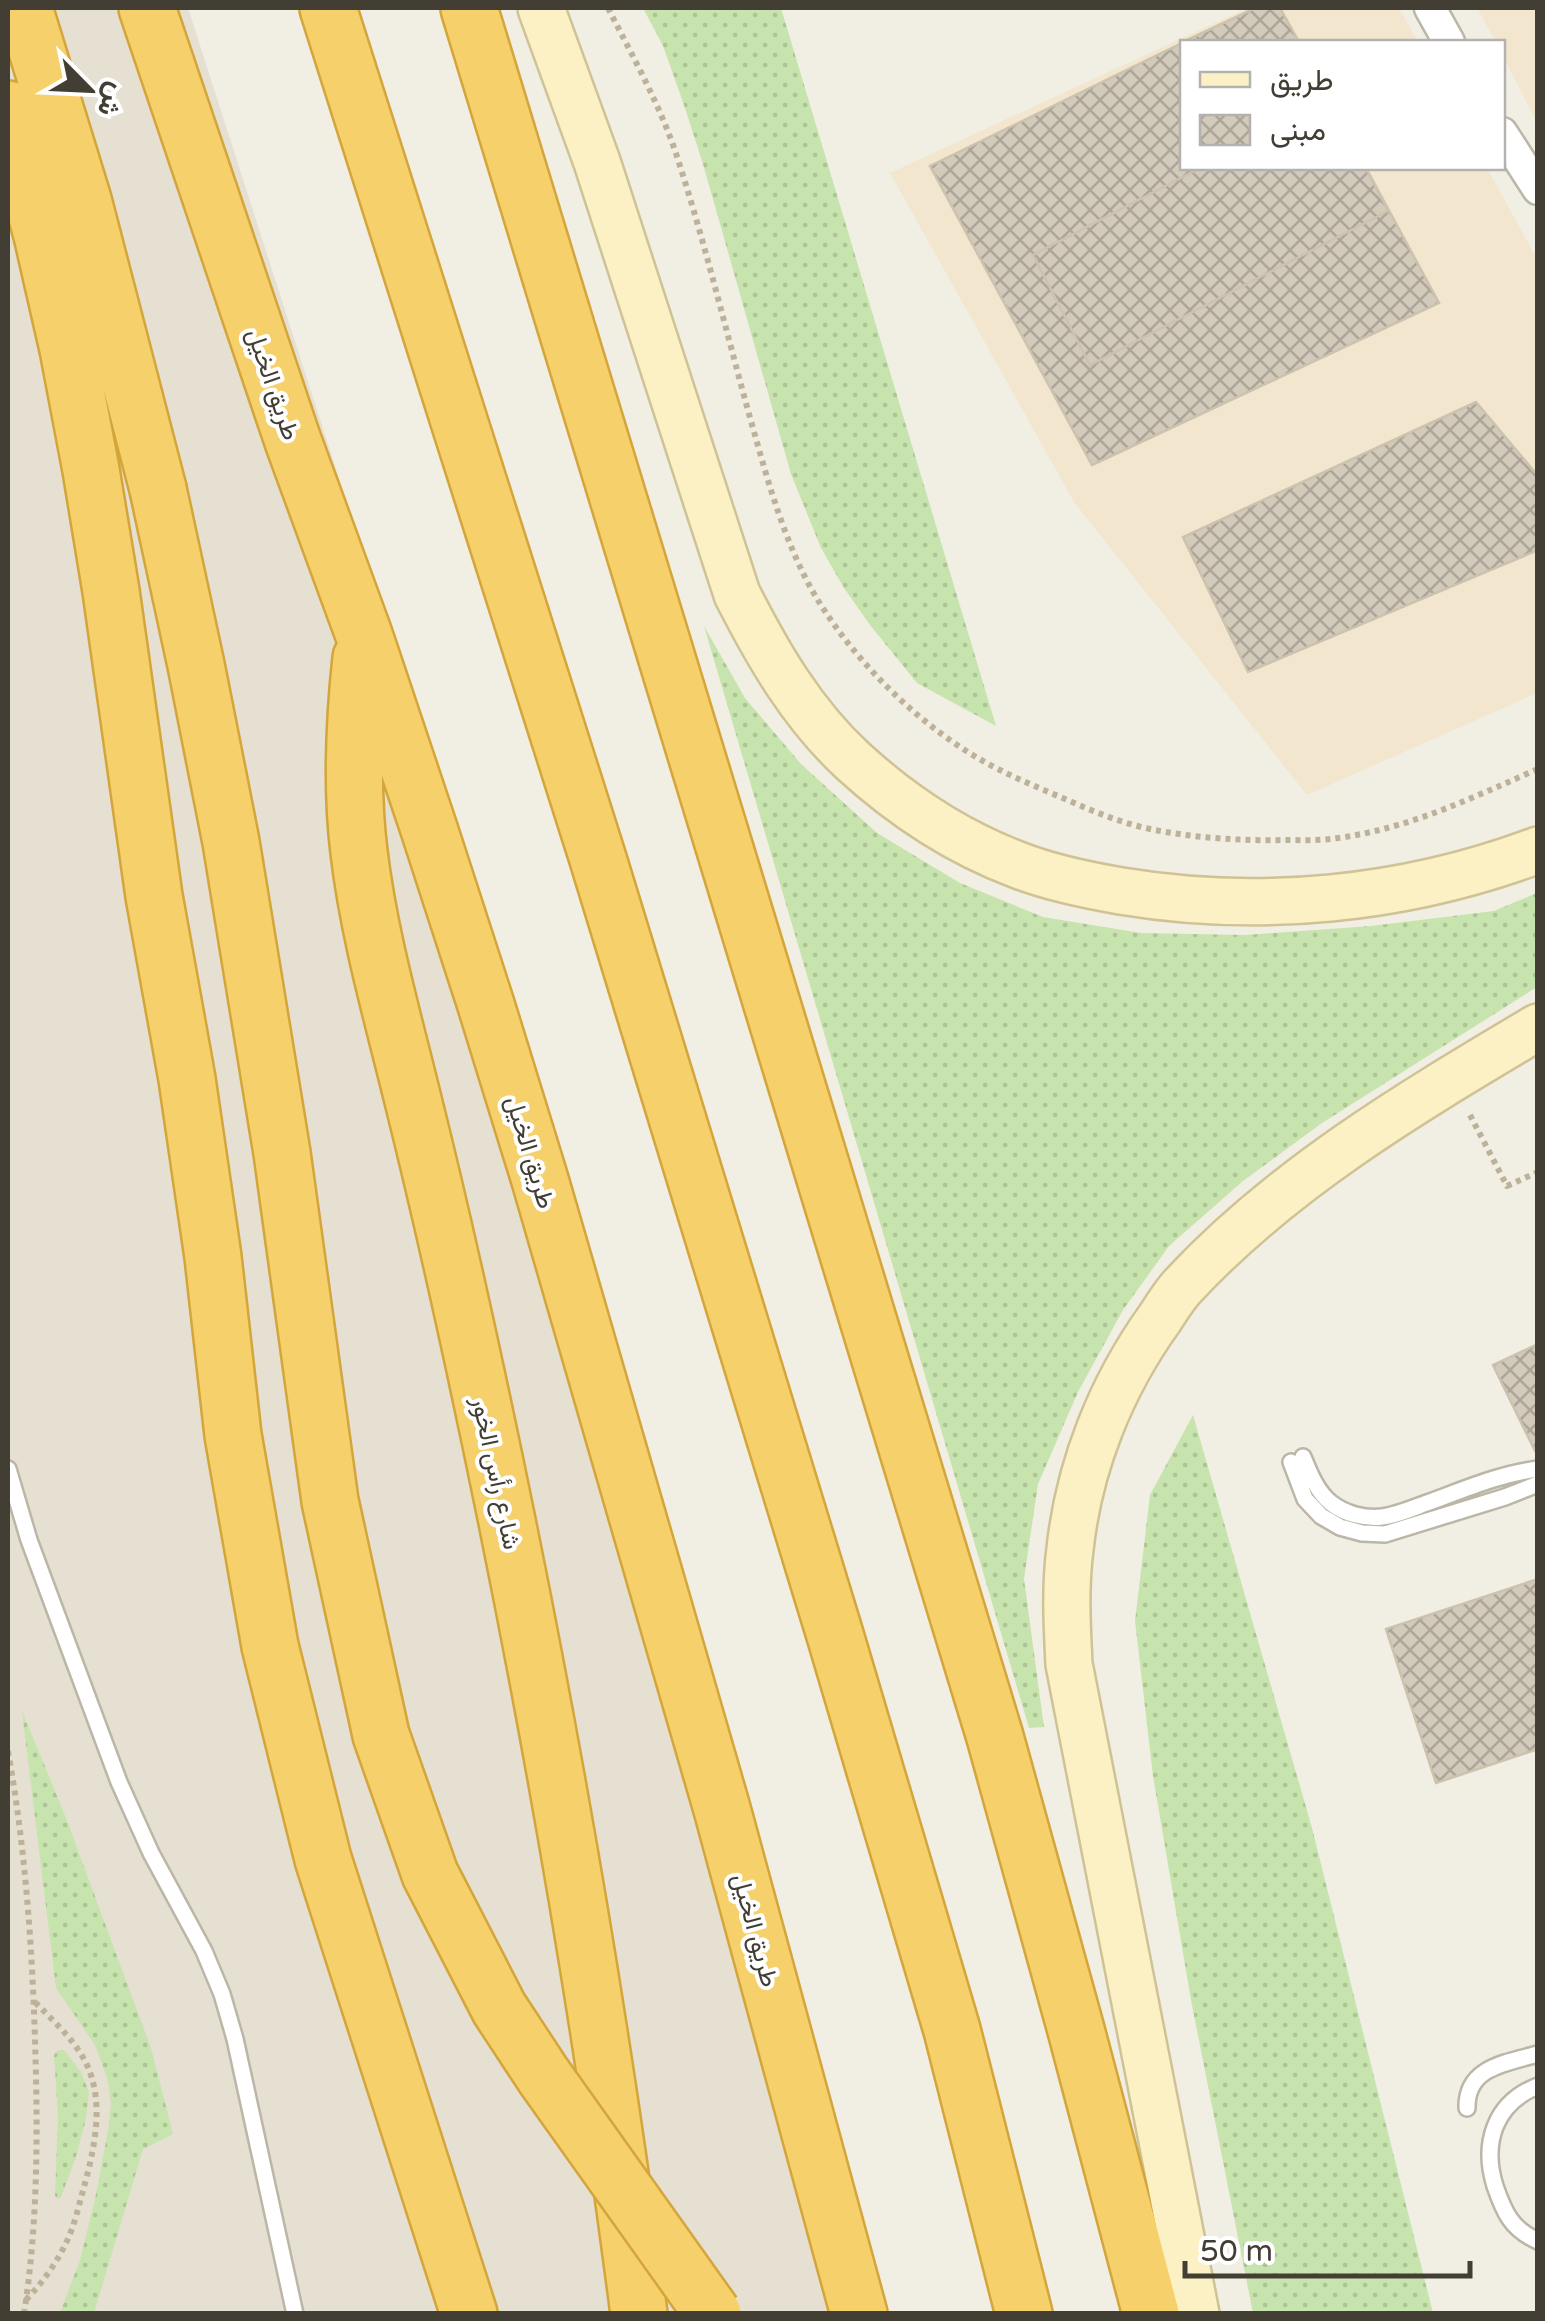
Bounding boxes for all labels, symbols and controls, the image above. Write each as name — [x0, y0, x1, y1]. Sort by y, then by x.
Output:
north arrow — [40, 40, 140, 140]
legend — [1180, 40, 1505, 170]
text: طريق — [1270, 62, 1334, 99]
text: ش — [90, 77, 134, 122]
text: مبنى — [1270, 112, 1326, 149]
street label: طريق الخيل — [240, 324, 306, 444]
street label: طريق الخيل — [499, 1092, 561, 1212]
street label: شارع رأس الخور — [464, 1393, 527, 1552]
street label: طريق الخيل — [726, 1870, 785, 1990]
scale bar — [1185, 2216, 1470, 2278]
text: 50 m — [1200, 2233, 1273, 2270]

